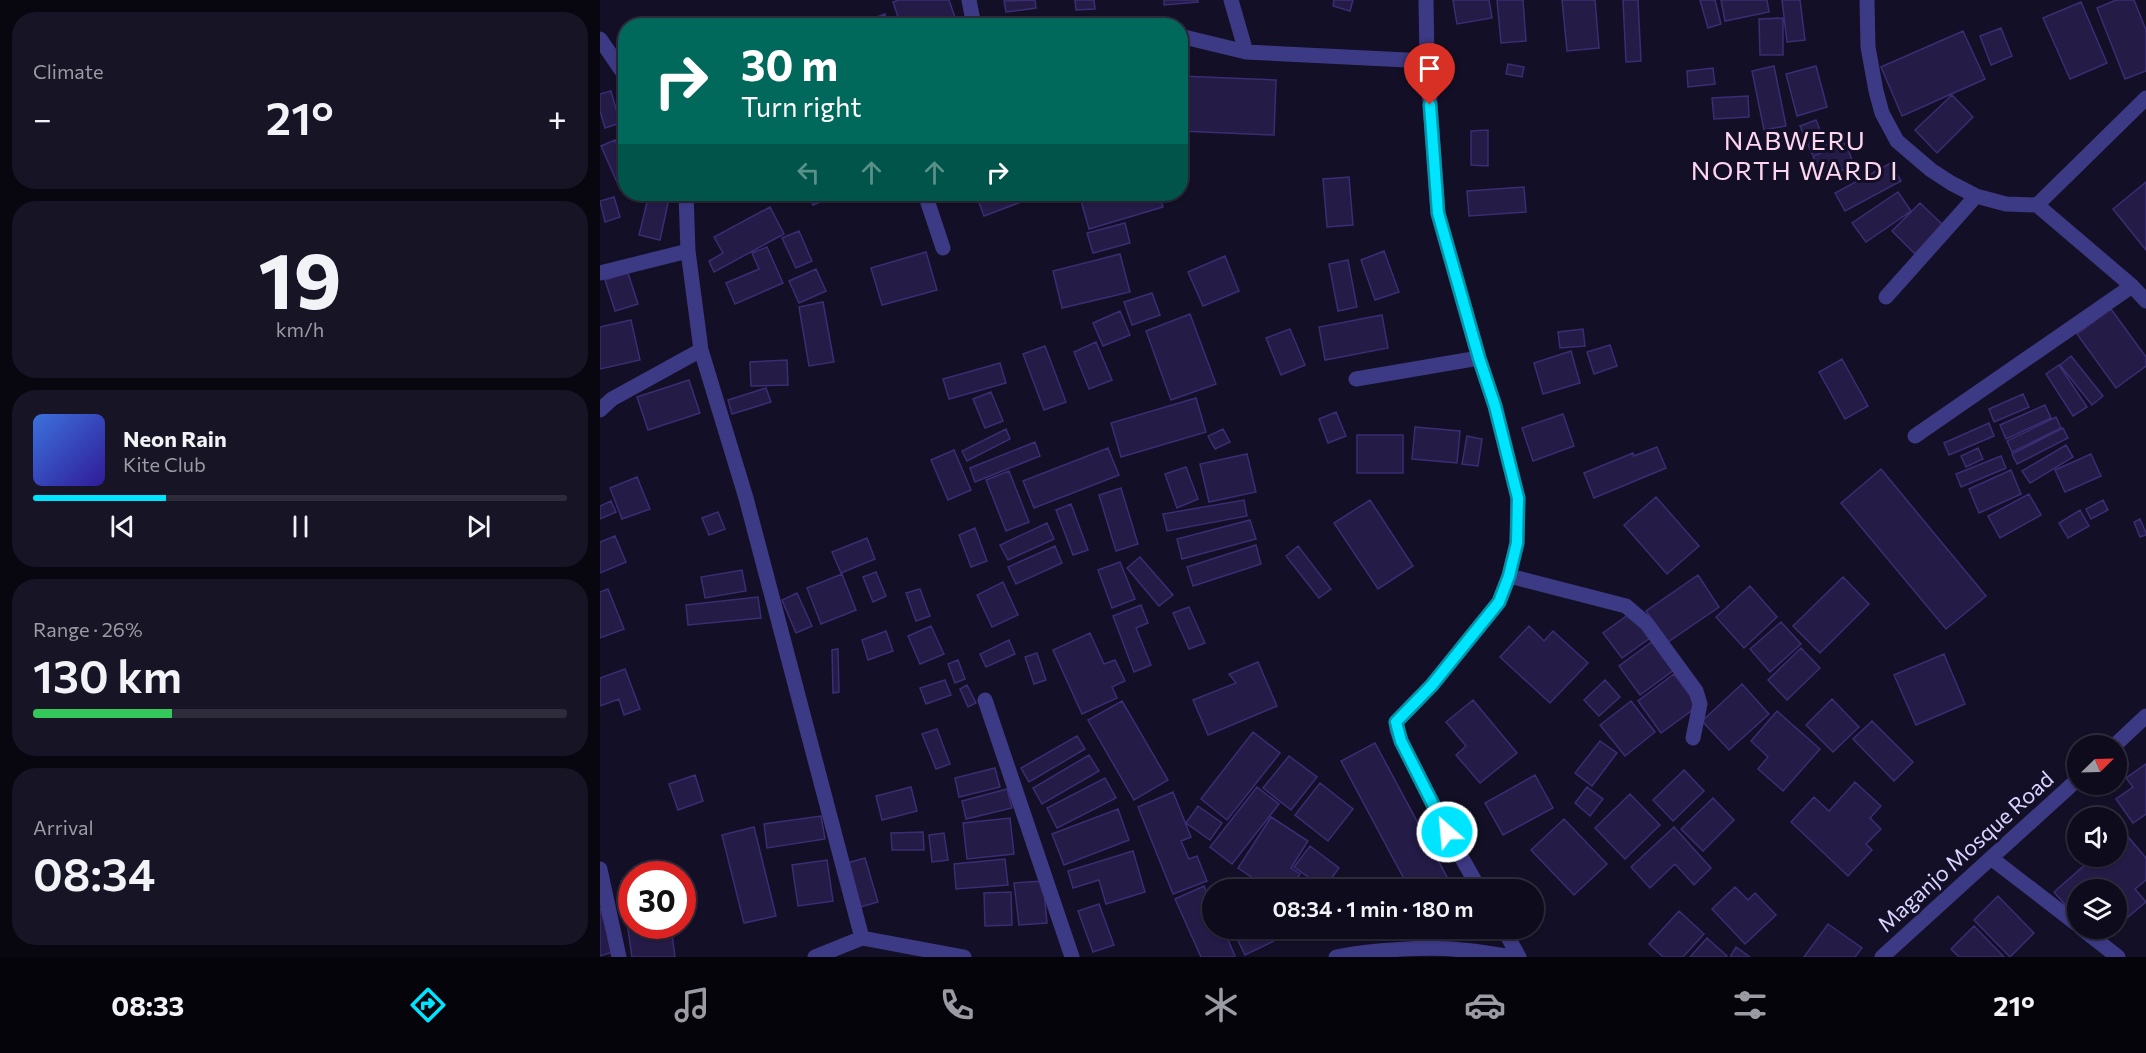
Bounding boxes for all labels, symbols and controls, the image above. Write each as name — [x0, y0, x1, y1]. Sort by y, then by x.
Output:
text: 30 m — [741, 38, 838, 90]
icon: right — [642, 42, 720, 120]
pin — [1404, 43, 1455, 105]
icon: arrive — [1413, 52, 1446, 85]
text: Climate — [33, 59, 103, 83]
text: 21° — [266, 89, 334, 144]
text: Turn right — [741, 90, 861, 123]
text: − — [33, 97, 52, 138]
text: + — [548, 97, 567, 138]
district label: NABWERU NORTH WARD I — [1691, 124, 1899, 185]
icon: left — [792, 156, 825, 189]
icon: ahead — [855, 156, 888, 189]
icon: ahead — [918, 156, 951, 189]
icon: right — [981, 156, 1014, 189]
text: 19 — [258, 230, 342, 325]
text: km/h — [276, 317, 324, 341]
text: Neon Rain — [123, 425, 227, 452]
text: Kite Club — [123, 452, 206, 476]
icon: previous — [106, 510, 139, 543]
icon: pause — [284, 510, 317, 543]
icon: next — [462, 510, 495, 543]
text: Range · 26% — [33, 617, 143, 641]
text: 130 km — [33, 647, 182, 702]
north arrow — [2067, 735, 2127, 795]
map controls — [2067, 735, 2127, 939]
street label: Maganjo Mosque Road — [1871, 765, 2059, 937]
position arrow — [1415, 800, 1479, 864]
button: sound — [2067, 807, 2127, 867]
text: Arrival — [33, 815, 94, 839]
text: 08:34 — [33, 845, 155, 900]
speed limit sign: 30 — [618, 861, 696, 939]
button: layers — [2067, 879, 2127, 939]
text: 08:34 · 1 min · 180 m — [1273, 895, 1473, 922]
icon: directions — [407, 984, 449, 1026]
icon: music — [671, 984, 713, 1026]
icon: phone — [936, 984, 978, 1026]
icon: climate — [1200, 984, 1242, 1026]
icon: car — [1464, 984, 1506, 1026]
icon: filters — [1729, 984, 1771, 1026]
text: 08:33 — [111, 989, 184, 1022]
text: 21° — [1993, 989, 2035, 1022]

